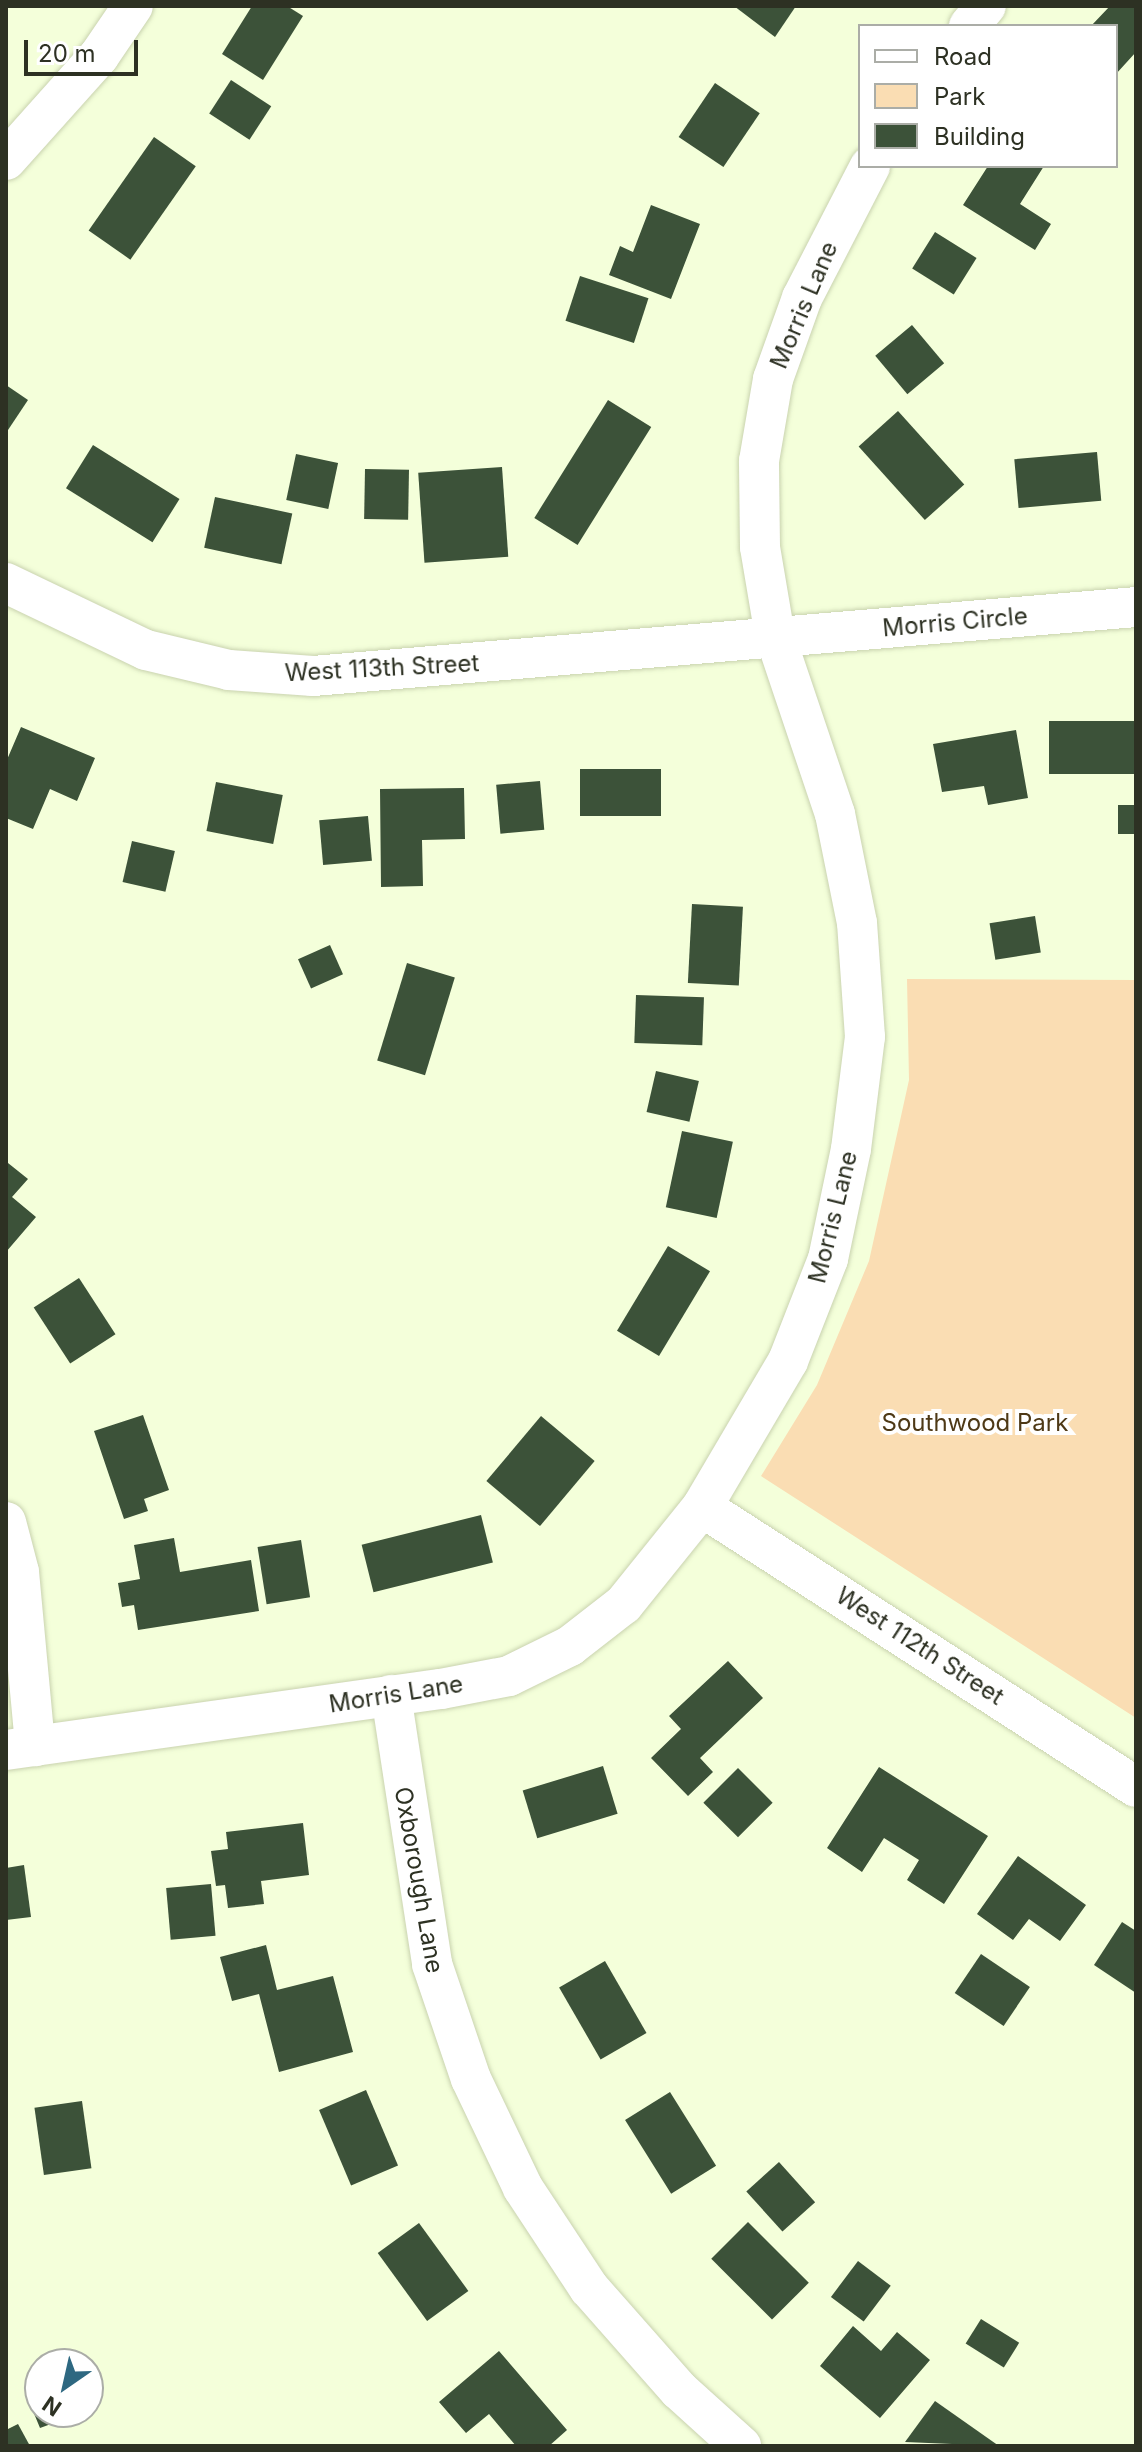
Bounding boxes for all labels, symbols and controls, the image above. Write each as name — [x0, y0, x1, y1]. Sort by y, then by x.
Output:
scale bar — [28, 24, 142, 74]
legend — [858, 24, 1118, 168]
text: 20 m — [38, 39, 96, 68]
text: Road — [934, 42, 992, 71]
text: Park — [934, 82, 985, 111]
text: Building — [934, 122, 1025, 151]
street label: Morris Lane — [764, 237, 844, 373]
street label: Morris Circle — [881, 601, 1029, 643]
street label: West 113th Street — [284, 649, 480, 687]
street label: Morris Lane — [803, 1148, 863, 1286]
park label: Southwood Park — [882, 1409, 1068, 1437]
street label: West 112th Street — [831, 1581, 1009, 1711]
street label: Morris Lane — [327, 1669, 465, 1719]
street label: Oxborough Lane — [388, 1785, 450, 1975]
north arrow — [24, 2348, 104, 2428]
text: N — [37, 2391, 66, 2422]

